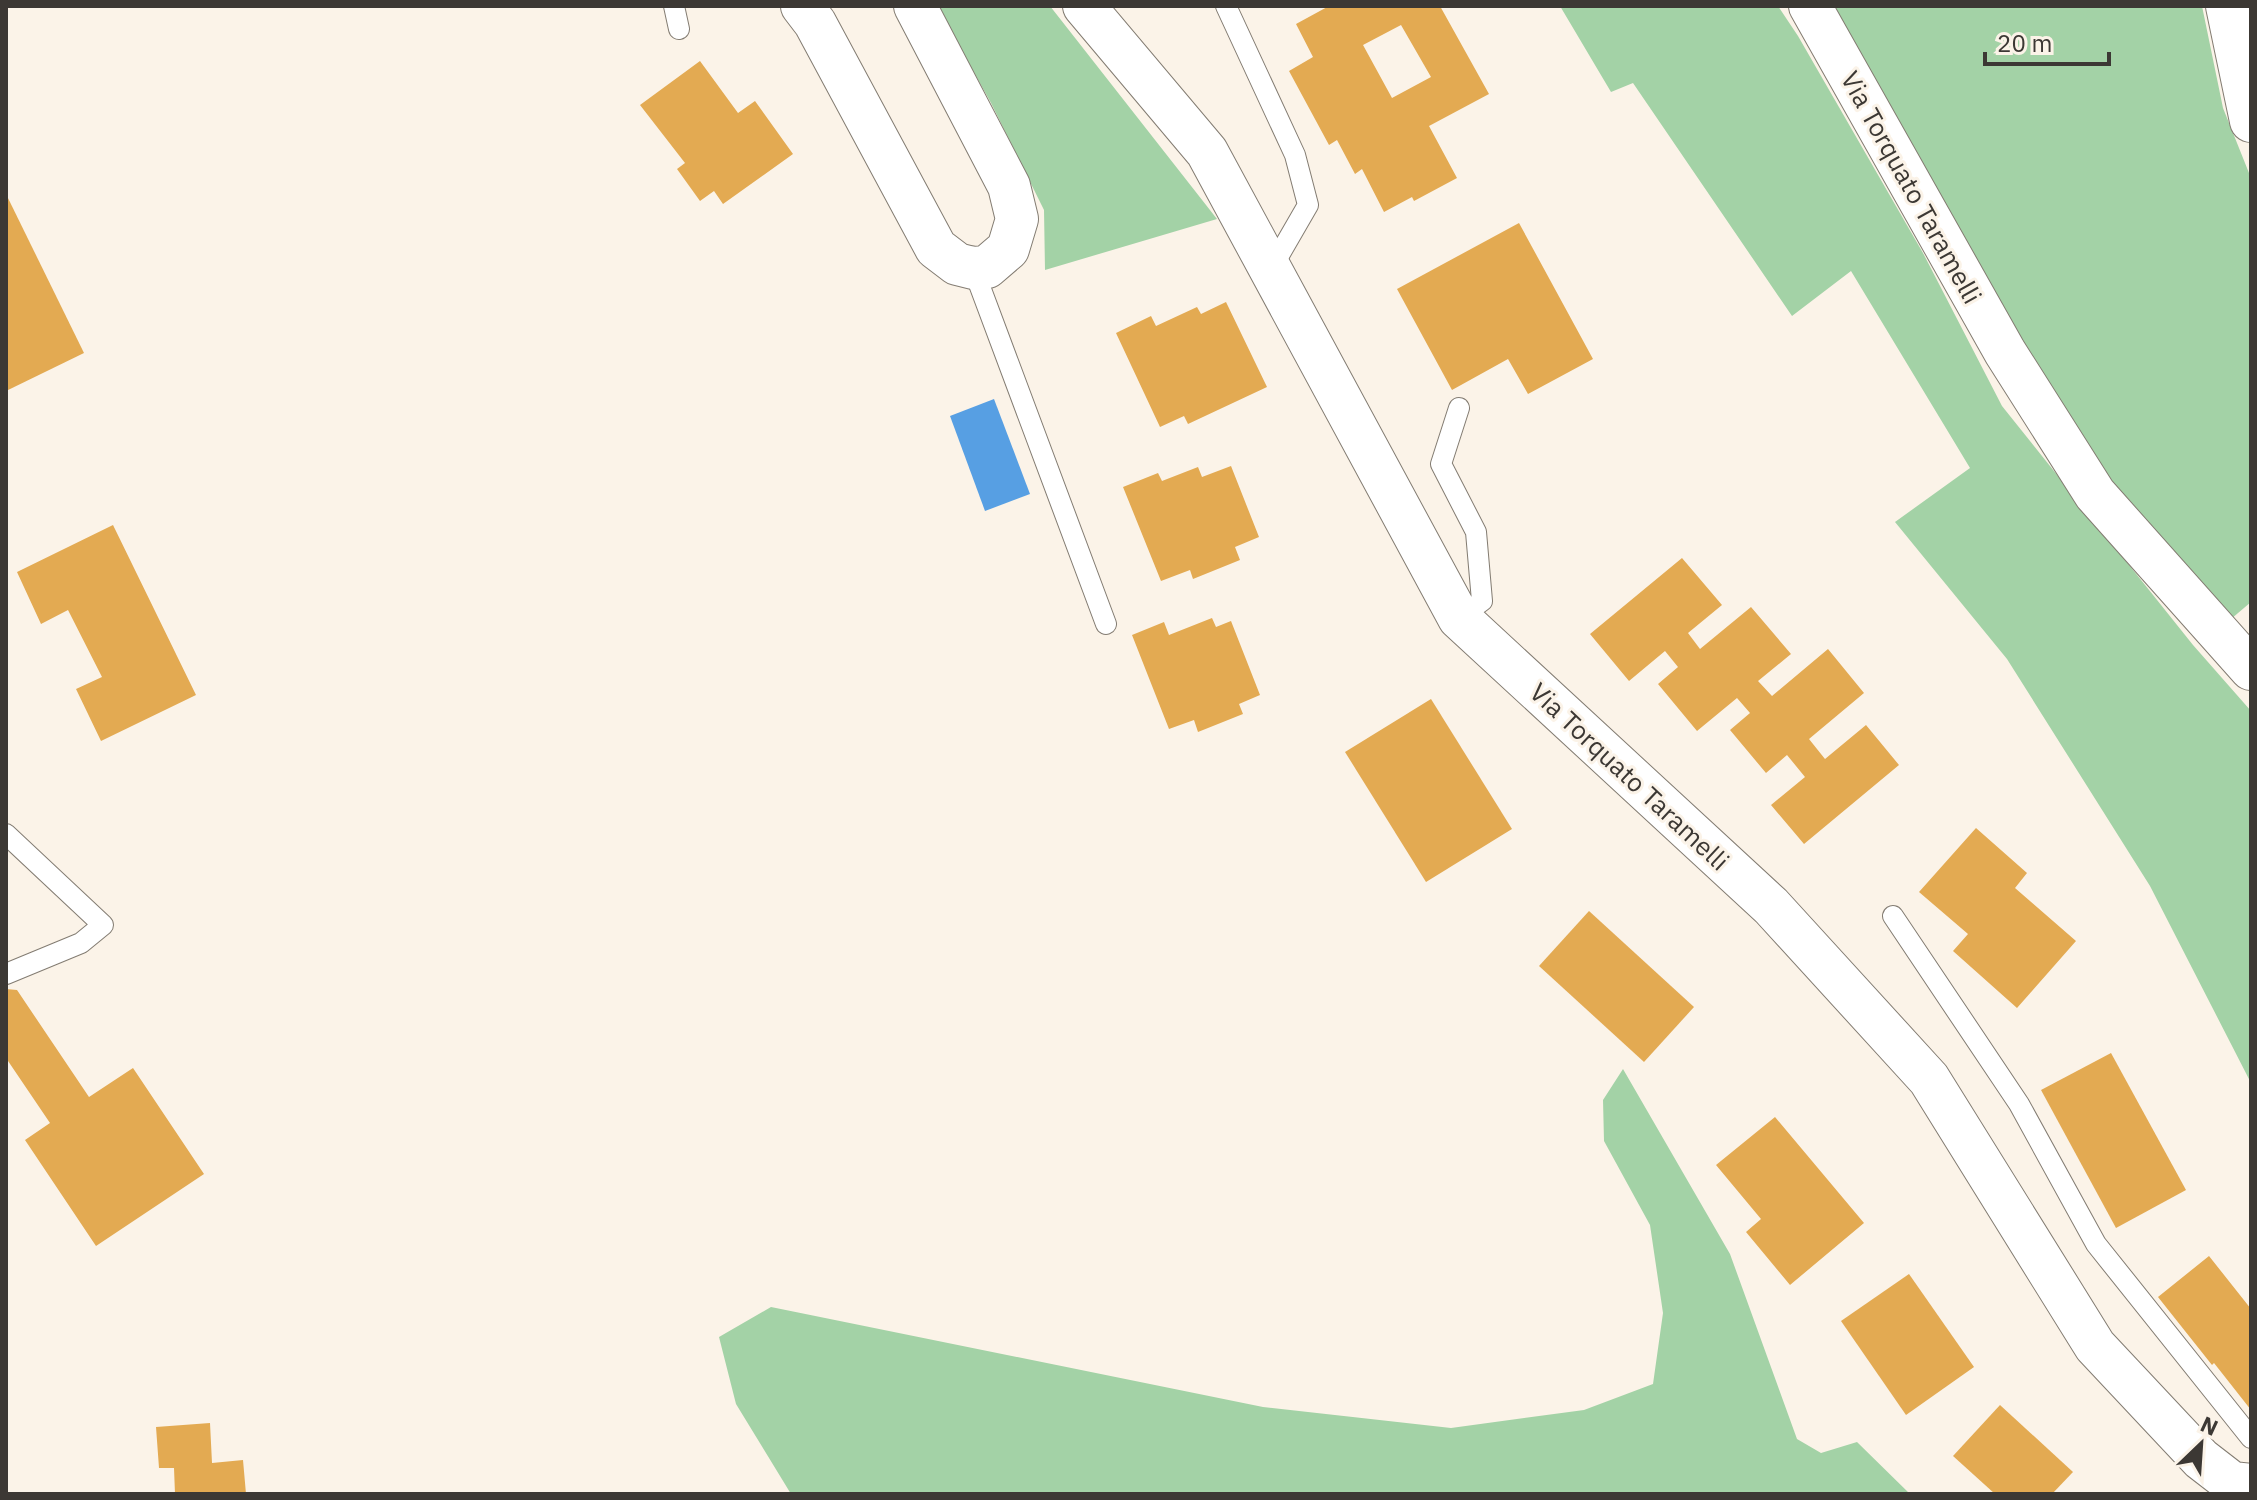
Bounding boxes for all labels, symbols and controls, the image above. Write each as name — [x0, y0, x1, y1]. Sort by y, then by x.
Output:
scale bar — [1985, 16, 2109, 66]
text: 20 m — [1997, 27, 2052, 59]
street label: Via Torquato Taramelli — [1834, 65, 1990, 309]
street label: Via Torquato Taramelli — [1523, 675, 1737, 877]
north arrow — [2161, 1404, 2241, 1484]
text: N — [2196, 1409, 2223, 1442]

